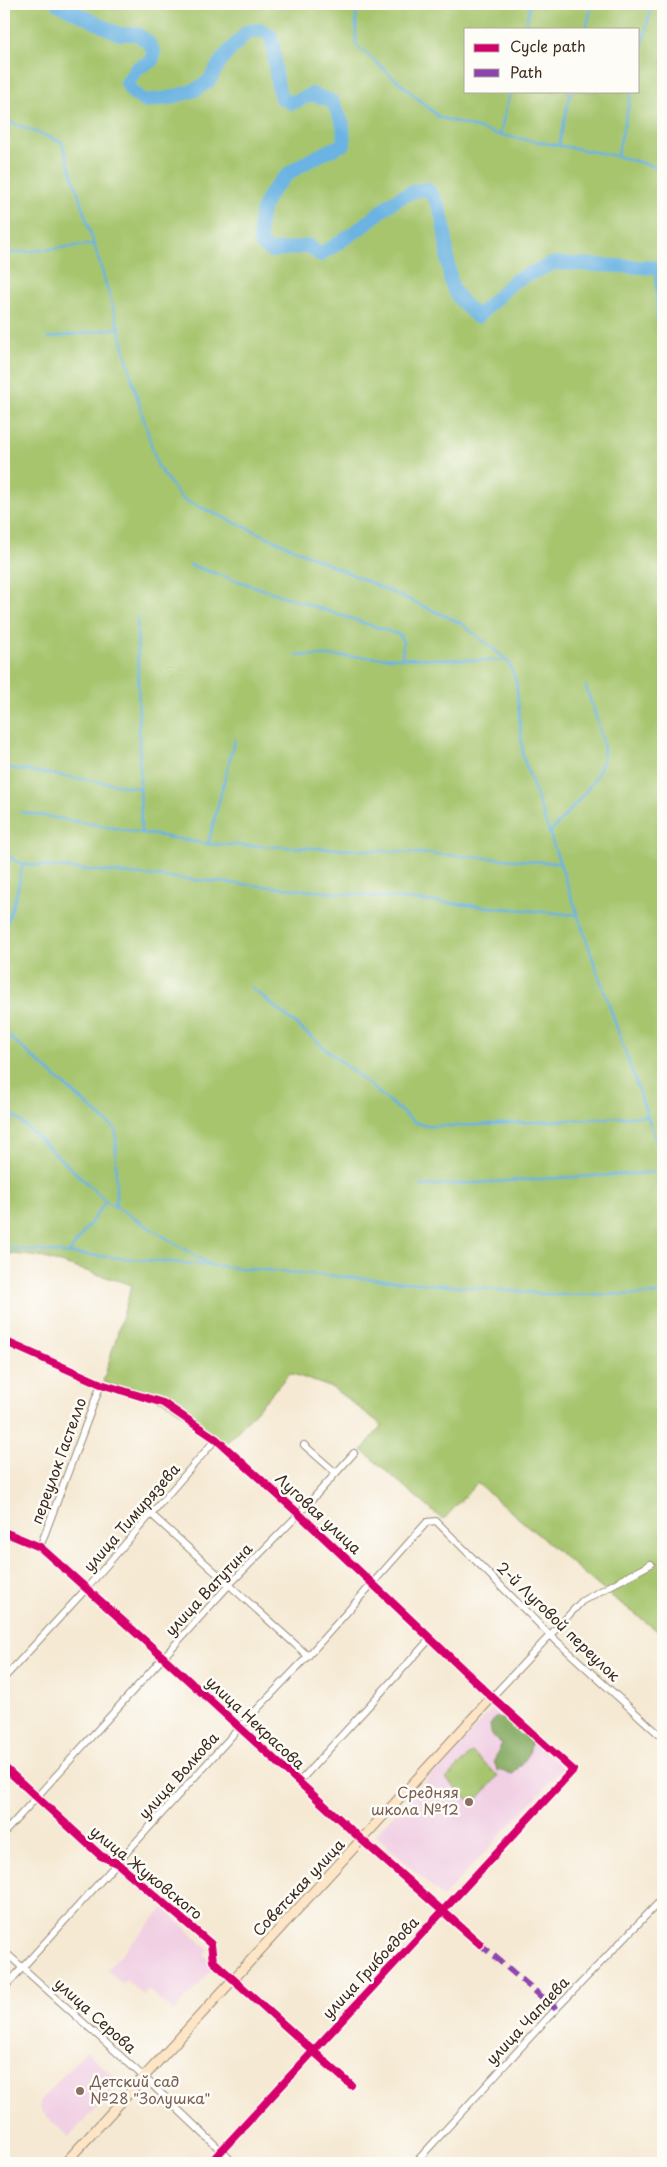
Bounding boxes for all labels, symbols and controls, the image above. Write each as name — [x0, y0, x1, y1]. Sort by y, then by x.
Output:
legend — [464, 28, 640, 92]
text: Cycle path — [510, 34, 586, 57]
text: Path — [510, 60, 542, 83]
street label: переулок Гастелло — [24, 1394, 91, 1527]
street label: улица Тимирязева — [77, 1457, 185, 1576]
street label: Луговая улица — [271, 1467, 368, 1559]
street label: улица Ватутина — [159, 1537, 257, 1641]
street label: 2-й Луговой переулок — [492, 1556, 626, 1686]
street label: улица Некрасова — [201, 1670, 311, 1774]
street label: улица Волкова — [132, 1726, 224, 1824]
place label: Средняя школа №12 — [371, 1780, 459, 1820]
marker: Средняя школа №12 — [463, 1796, 475, 1808]
street label: улица Жуковского — [86, 1819, 208, 1925]
street label: Советская улица — [247, 1833, 350, 1941]
street label: улица Грибоедова — [316, 1910, 424, 2023]
street label: улица Чапаева — [480, 1970, 574, 2069]
street label: улица Серова — [50, 1972, 143, 2059]
place label: Детский сад №28 "Золушка" — [89, 2069, 210, 2109]
marker: Детский сад №28 "Золушка" — [74, 2085, 86, 2097]

